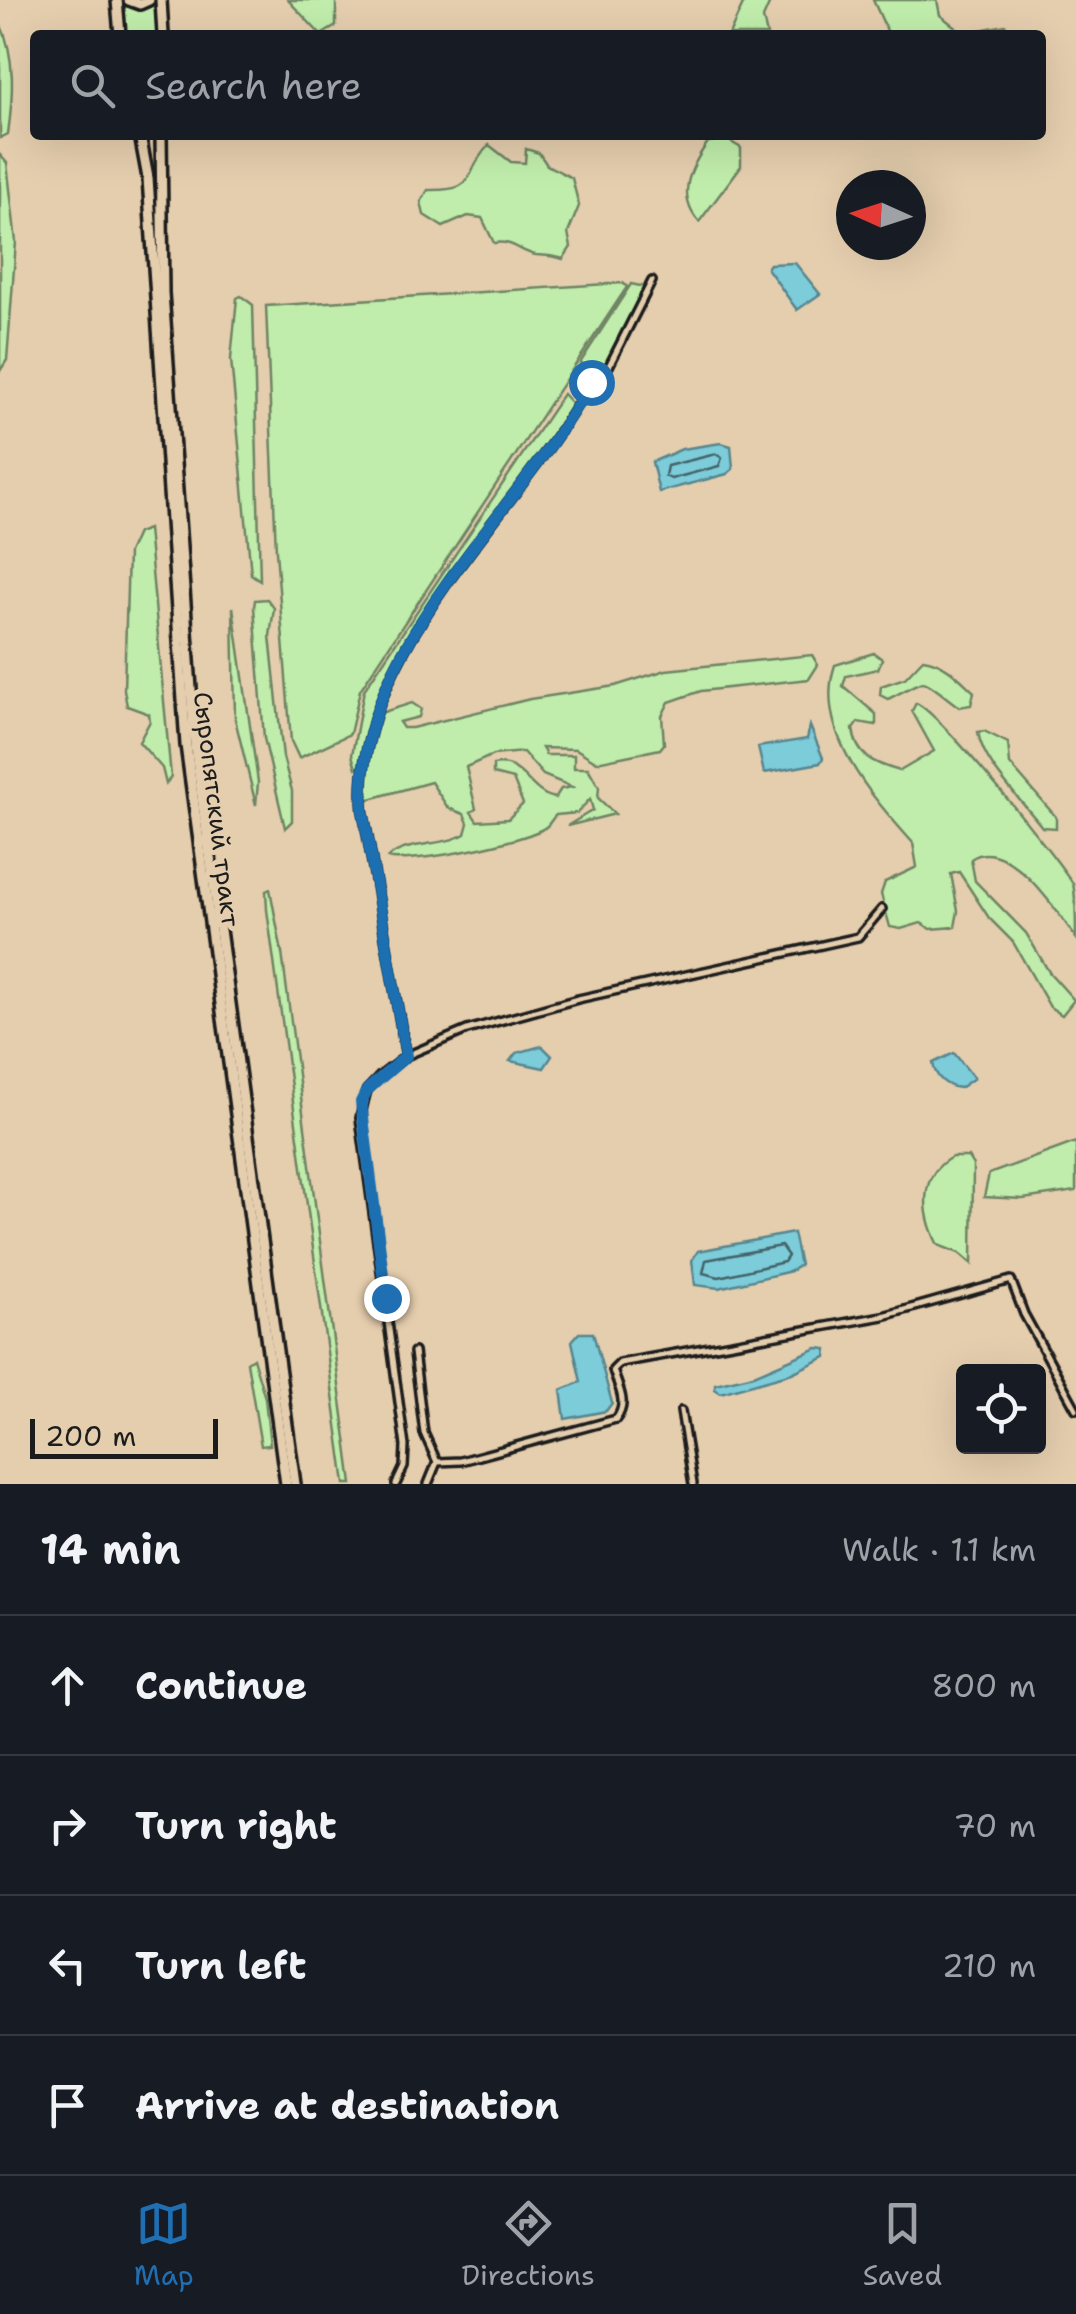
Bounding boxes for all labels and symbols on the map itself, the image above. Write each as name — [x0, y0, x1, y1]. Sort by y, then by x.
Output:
north arrow — [836, 170, 926, 260]
route start — [569, 360, 615, 406]
street label: Сыропятский тракт — [186, 690, 248, 929]
route end — [364, 1276, 410, 1322]
scale bar — [30, 1414, 218, 1458]

